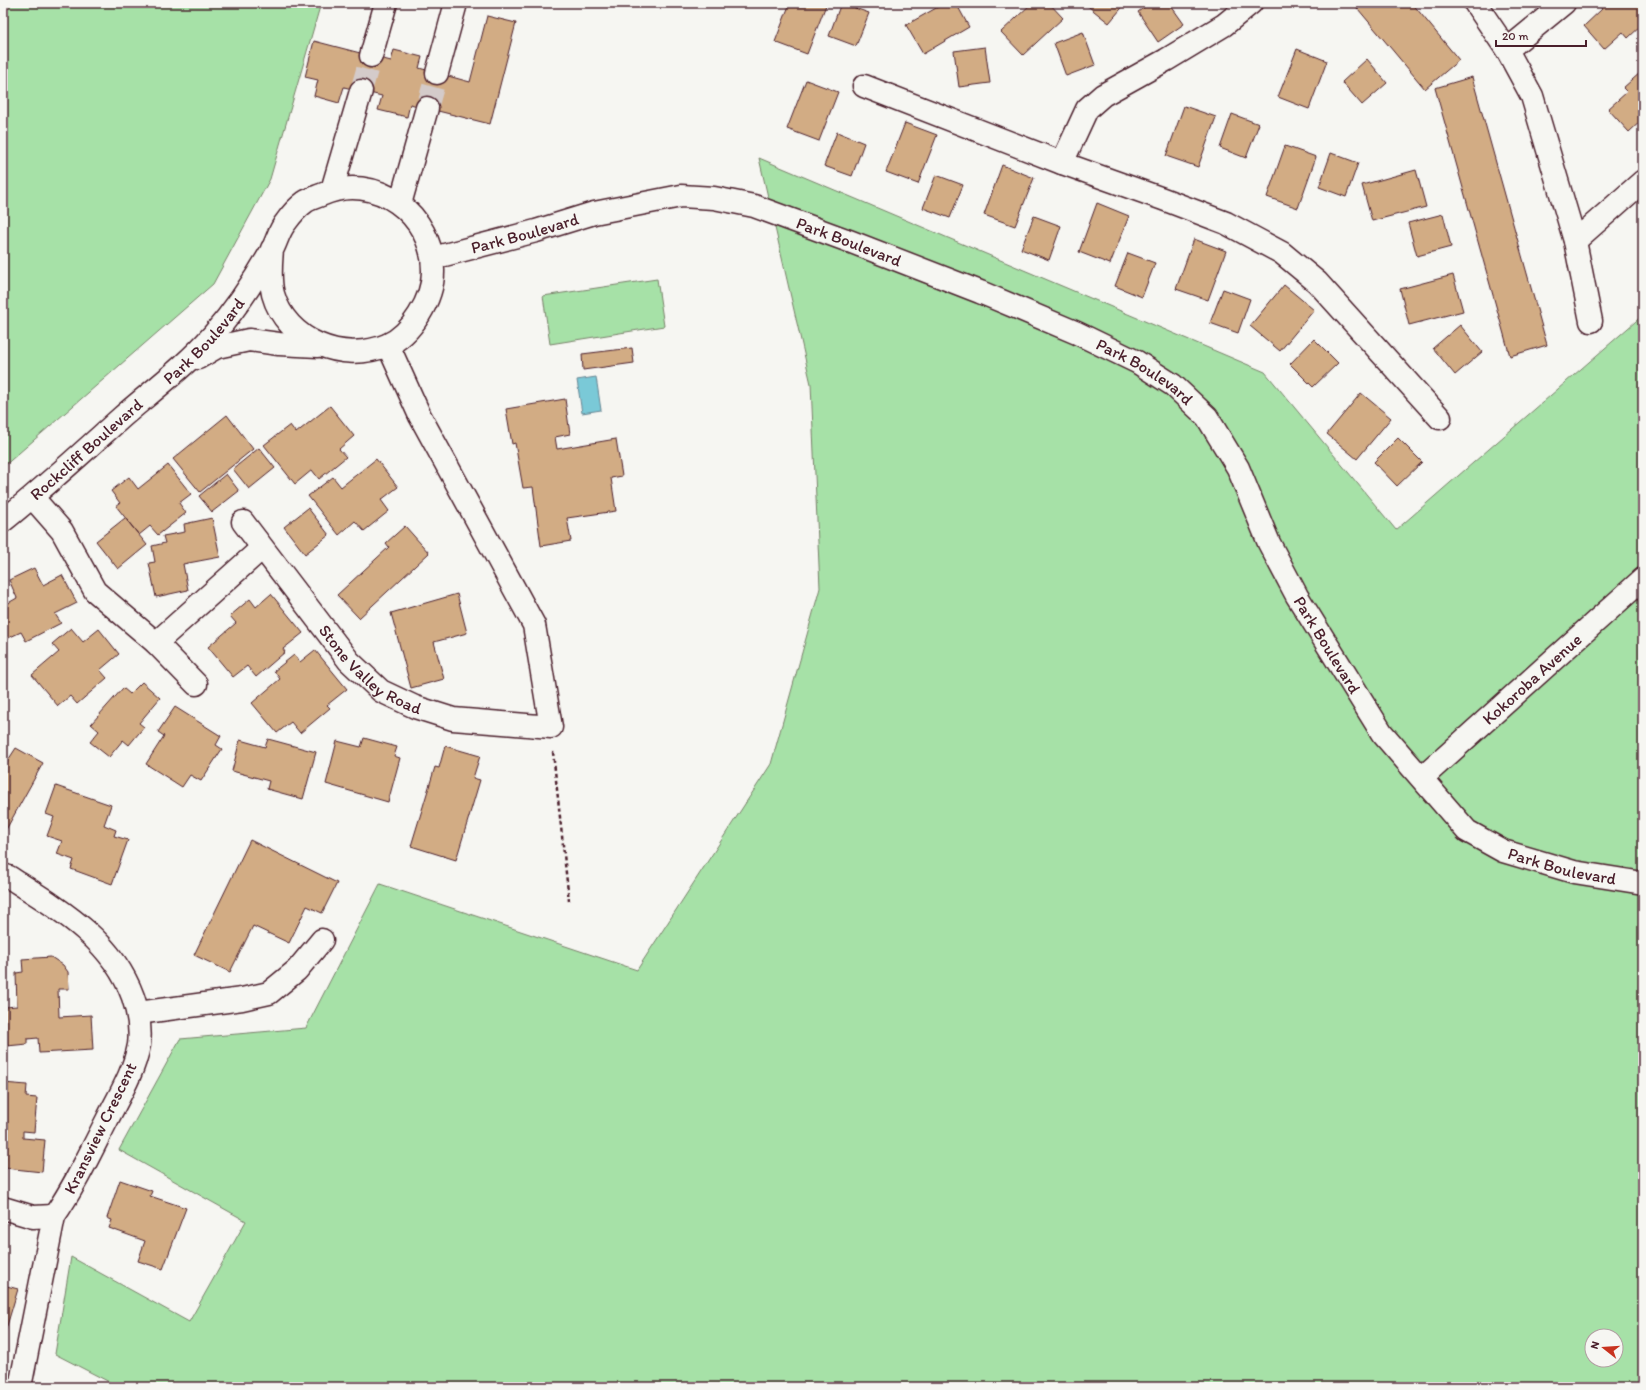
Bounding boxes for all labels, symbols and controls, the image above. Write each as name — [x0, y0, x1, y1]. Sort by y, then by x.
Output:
scale bar — [1496, 22, 1586, 48]
text: 20 m — [1502, 29, 1529, 43]
street label: Park Boulevard — [469, 208, 582, 258]
street label: Park Boulevard — [794, 212, 905, 271]
street label: Park Boulevard — [159, 293, 249, 388]
street label: Park Boulevard — [1093, 334, 1198, 409]
street label: Rockcliff Boulevard — [26, 394, 147, 504]
street label: Park Boulevard — [1289, 592, 1365, 698]
street label: Stone Valley Road — [315, 620, 425, 719]
street label: Kokoroba Avenue — [1478, 629, 1586, 729]
street label: Park Boulevard — [1506, 843, 1618, 889]
street label: Kransview Crescent — [59, 1059, 141, 1197]
north arrow — [1584, 1328, 1624, 1368]
text: N — [1588, 1340, 1602, 1351]

